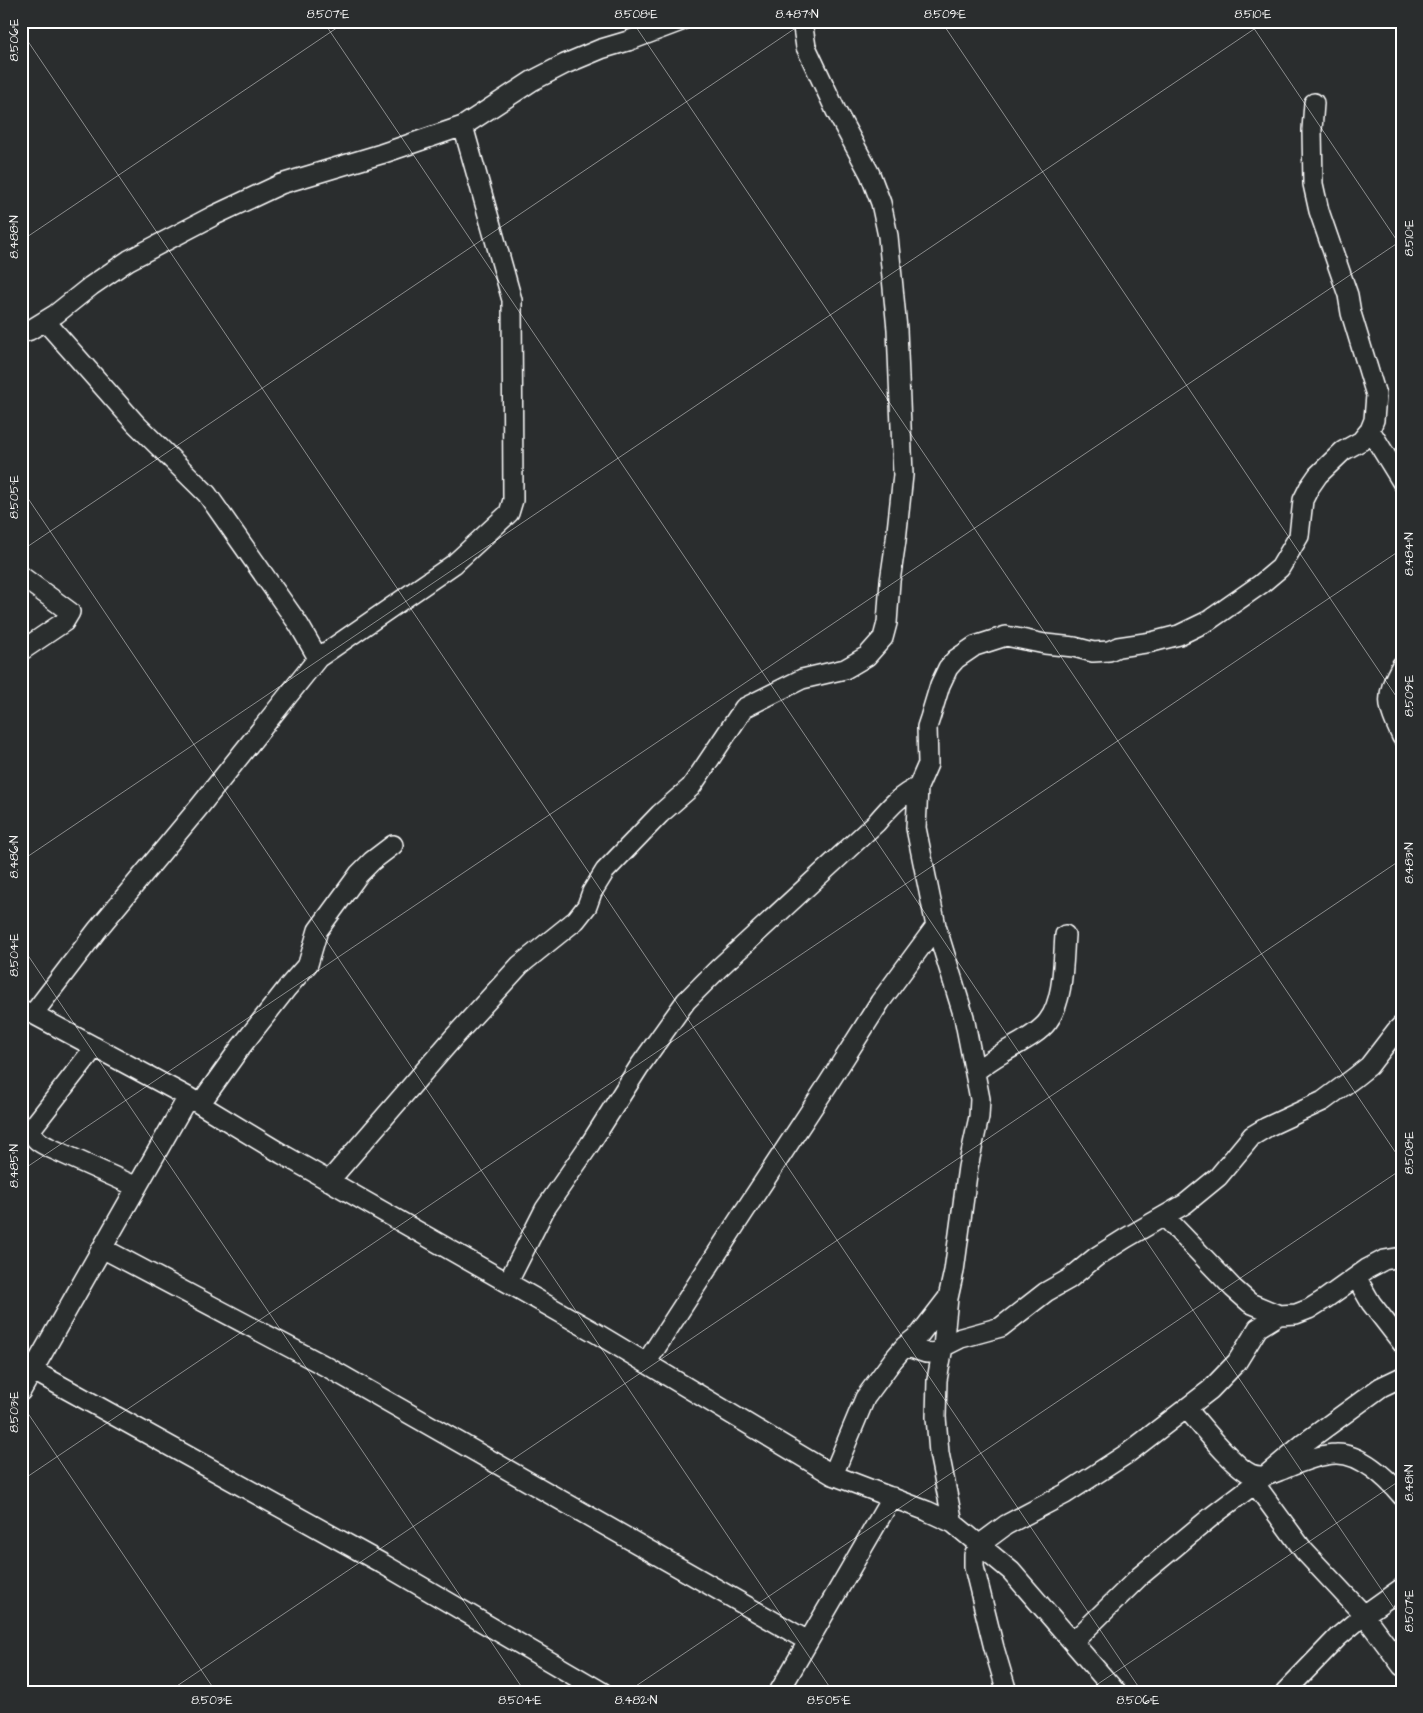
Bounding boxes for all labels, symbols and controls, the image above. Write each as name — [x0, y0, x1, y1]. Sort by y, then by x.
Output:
text: 8.507°E — [307, 6, 349, 23]
text: 8.508°E — [614, 6, 658, 23]
text: 8.487°N — [776, 6, 819, 23]
text: 8.509°E — [924, 6, 966, 23]
text: 8.510°E — [1235, 6, 1271, 23]
text: 8.506°E — [6, 19, 23, 61]
text: 8.488°N — [6, 215, 23, 259]
text: 8.510°E — [1401, 220, 1418, 256]
text: 8.505°E — [6, 475, 23, 519]
text: 8.484°N — [1401, 532, 1418, 576]
text: 8.509°E — [1401, 675, 1418, 717]
text: 8.486°N — [6, 835, 23, 879]
text: 8.483°N — [1401, 842, 1418, 884]
text: 8.504°E — [6, 933, 23, 977]
text: 8.508°E — [1401, 1131, 1418, 1175]
text: 8.485°N — [6, 1143, 23, 1188]
text: 8.503°E — [6, 1391, 23, 1433]
text: 8.481°N — [1401, 1464, 1418, 1502]
text: 8.507°E — [1401, 1590, 1418, 1632]
text: 8.503°E — [191, 1692, 233, 1709]
text: 8.504°E — [498, 1692, 542, 1709]
text: 8.482°N — [615, 1692, 658, 1709]
text: 8.505°E — [807, 1692, 851, 1709]
text: 8.506°E — [1117, 1692, 1159, 1709]

